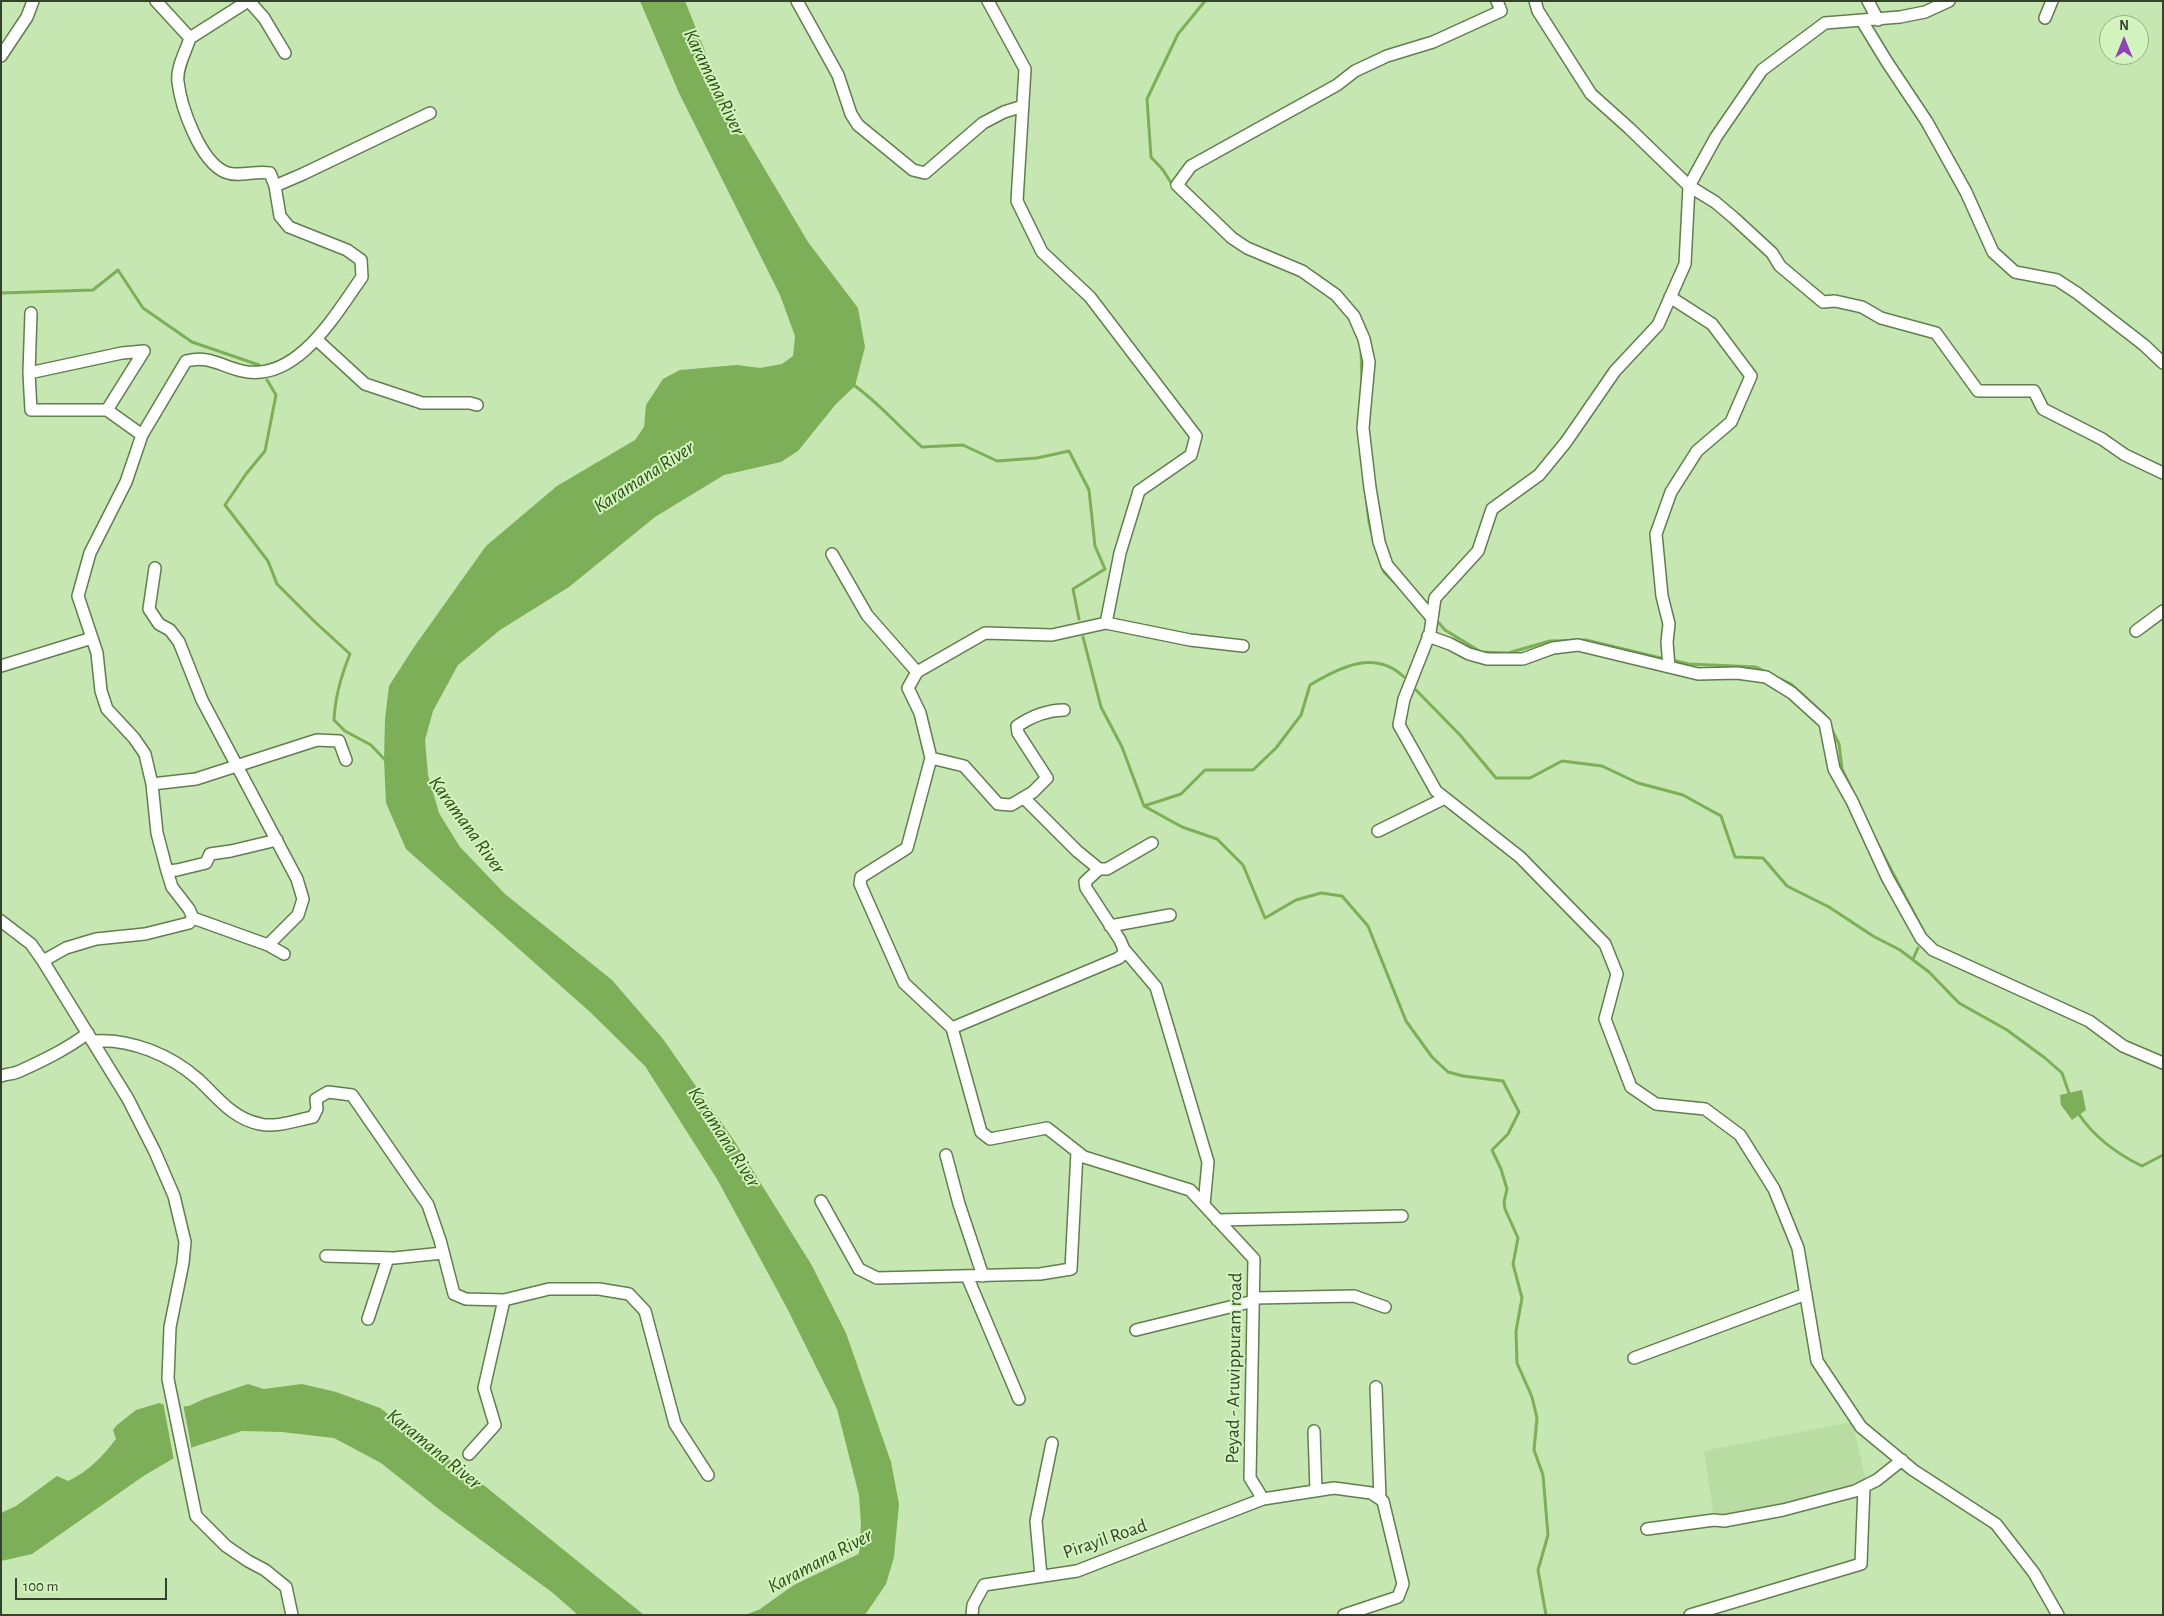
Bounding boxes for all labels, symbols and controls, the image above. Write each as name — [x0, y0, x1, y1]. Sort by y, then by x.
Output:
north arrow — [2099, 15, 2149, 65]
text: N — [2119, 19, 2129, 33]
water label: Karamana River — [678, 25, 750, 139]
water label: Karamana River — [589, 436, 699, 518]
water label: Karamana River — [424, 771, 510, 879]
water label: Karamana River — [683, 1082, 765, 1192]
street label: Peyad - Aruvippuram road — [1221, 1272, 1247, 1464]
water label: Karamana River — [382, 1403, 486, 1495]
street label: Pirayil Road — [1060, 1514, 1150, 1564]
water label: Karamana River — [764, 1523, 876, 1599]
scale bar — [18, 1568, 170, 1600]
text: 100 m — [23, 1579, 58, 1594]

